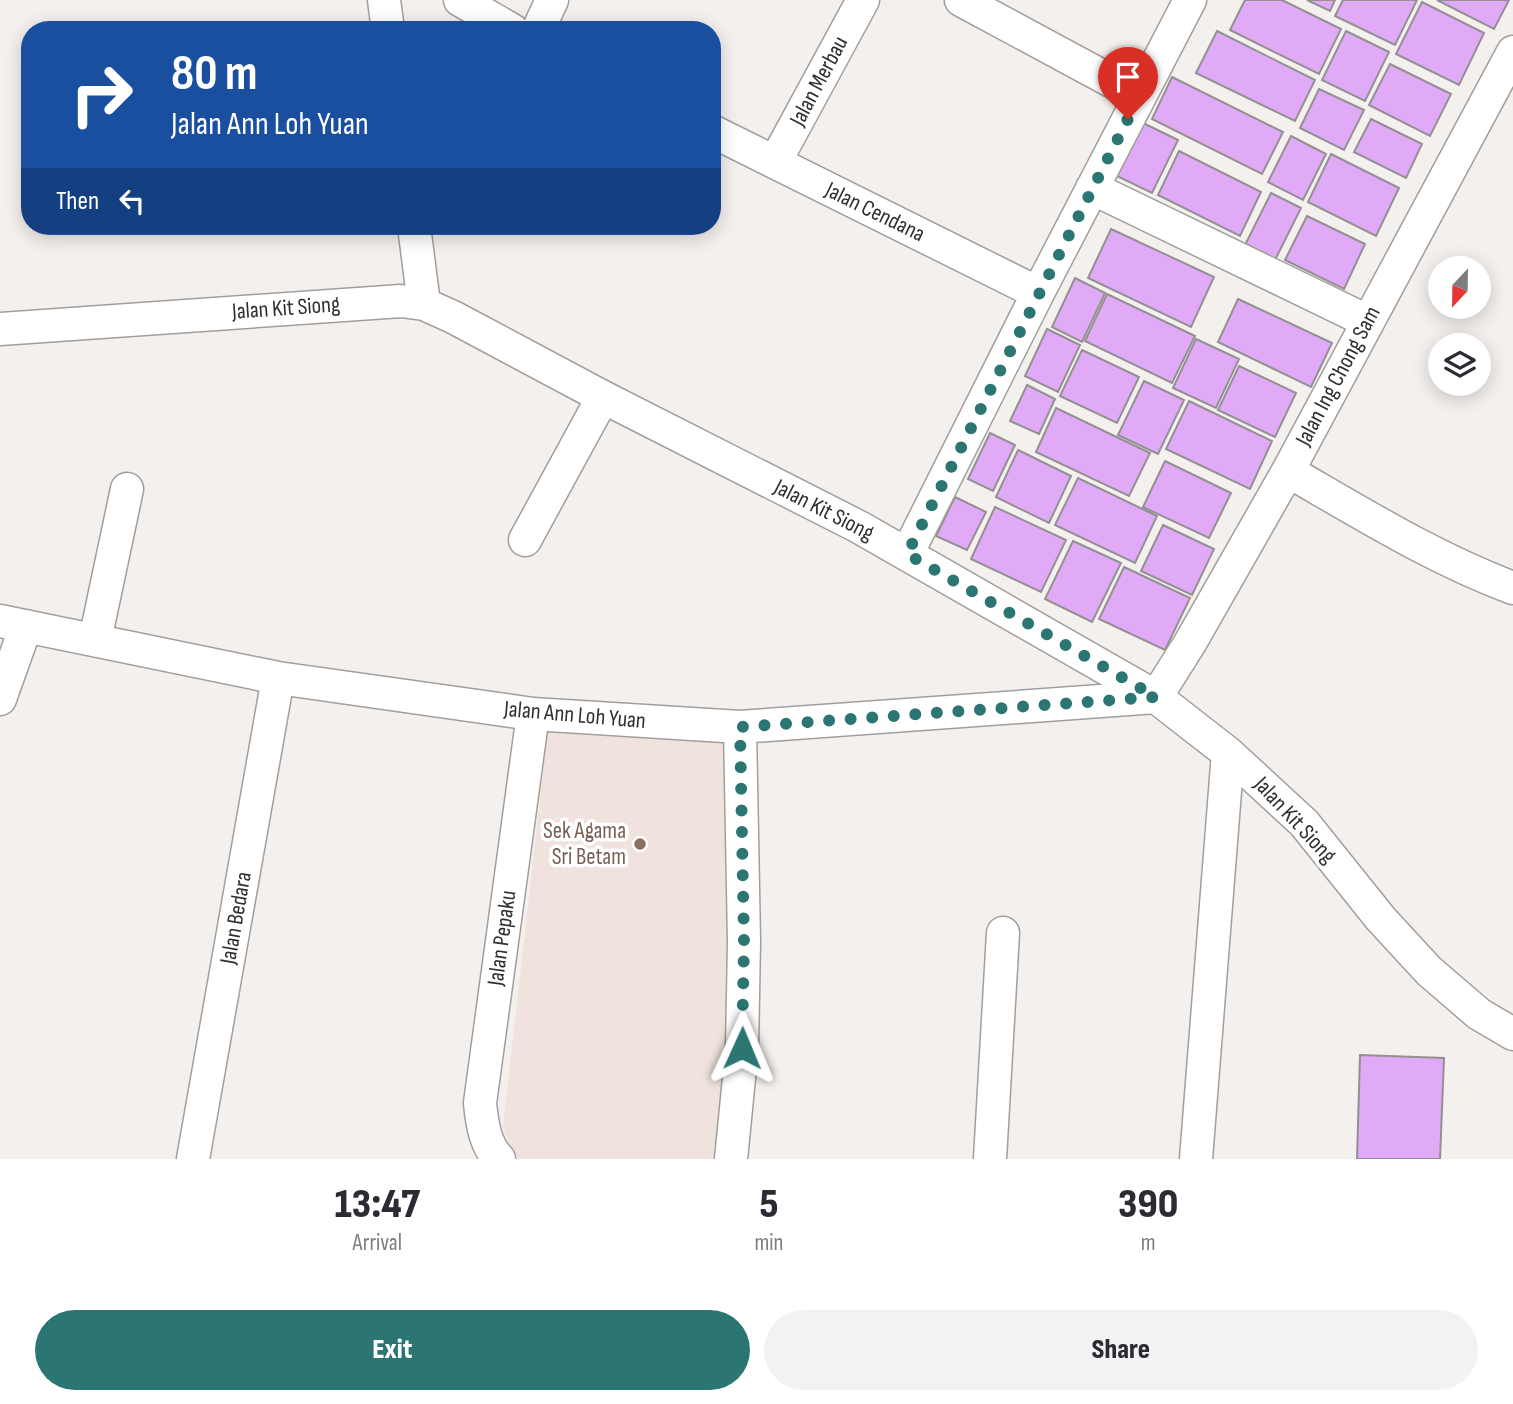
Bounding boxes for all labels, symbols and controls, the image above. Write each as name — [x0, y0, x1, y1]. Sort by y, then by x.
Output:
street label: Jalan Merbau — [783, 31, 854, 132]
text: 80 m — [171, 45, 258, 104]
pin — [1098, 47, 1158, 119]
icon: right — [56, 49, 147, 140]
icon: arrive — [1109, 58, 1147, 96]
text: Jalan Ann Loh Yuan — [171, 105, 369, 144]
street label: Jalan Cendana — [820, 175, 929, 248]
icon: left — [113, 182, 151, 220]
text: Then — [56, 186, 99, 217]
north arrow — [1428, 256, 1491, 318]
map controls — [1428, 256, 1491, 396]
street label: Jalan Kit Siong — [230, 290, 341, 326]
street label: Jalan Ing Chong Sam — [1289, 301, 1387, 452]
button: layers — [1428, 333, 1491, 396]
street label: Jalan Kit Siong — [768, 472, 879, 547]
street label: Jalan Ann Loh Yuan — [502, 695, 647, 735]
street label: Jalan Kit Siong — [1247, 770, 1342, 869]
place label: Sek Agama Sri Betam — [543, 817, 626, 871]
marker: Sek Agama Sri Betam — [632, 836, 648, 852]
street label: Jalan Bedara — [214, 870, 258, 967]
street label: Jalan Pepaku — [481, 889, 523, 988]
position arrow — [705, 1011, 779, 1085]
text: 13:47 — [335, 1179, 420, 1230]
text: 5 — [759, 1179, 779, 1230]
text: 390 — [1118, 1179, 1178, 1230]
text: Arrival — [353, 1229, 402, 1257]
text: min — [755, 1229, 783, 1257]
text: m — [1141, 1229, 1156, 1257]
button: Exit — [35, 1310, 750, 1390]
button: Share — [764, 1310, 1478, 1390]

